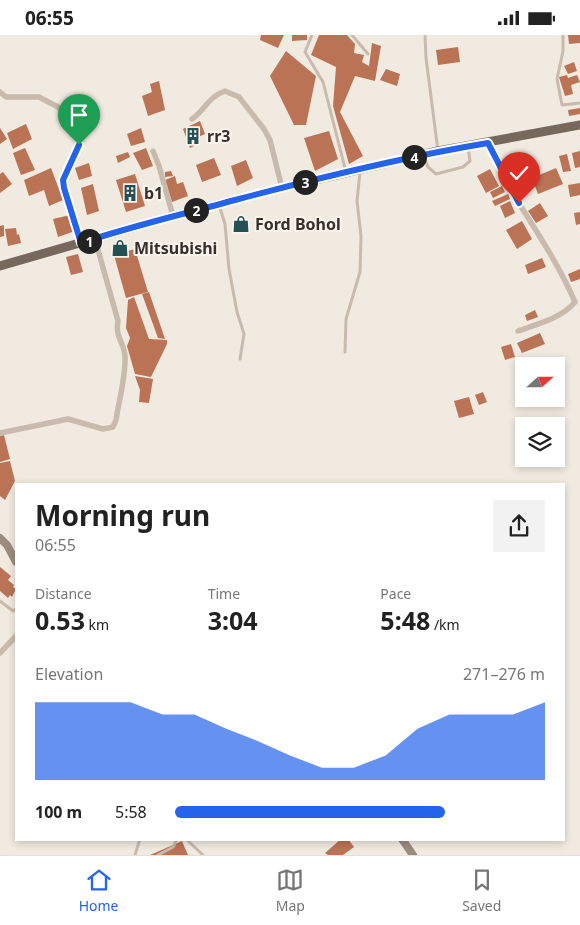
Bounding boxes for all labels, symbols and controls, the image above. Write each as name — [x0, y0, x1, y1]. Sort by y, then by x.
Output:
text: 06:55 — [25, 5, 74, 31]
pin — [58, 94, 100, 145]
icon: arrive — [65, 101, 93, 129]
place label: rr3 — [207, 125, 230, 147]
building icon: rr3 — [183, 126, 203, 146]
pin: 4 — [402, 145, 426, 169]
text: 4 — [410, 148, 419, 167]
pin — [498, 152, 540, 203]
icon: check — [505, 159, 533, 187]
pin: 3 — [292, 169, 318, 195]
text: 3 — [301, 173, 310, 192]
place label: b1 — [144, 182, 163, 204]
building icon: b1 — [120, 183, 140, 203]
pin: 2 — [184, 197, 208, 223]
text: 2 — [192, 201, 201, 220]
place label: Ford Bohol — [255, 213, 341, 235]
shop icon: Ford Bohol — [231, 214, 251, 234]
pin: 1 — [76, 229, 102, 253]
text: 1 — [85, 232, 94, 251]
place label: Mitsubishi — [134, 237, 217, 259]
shop icon: Mitsubishi — [110, 238, 130, 258]
north arrow — [515, 357, 565, 407]
map controls — [515, 357, 565, 467]
button: layers — [515, 417, 565, 467]
text: Morning run — [35, 496, 210, 534]
button: share — [493, 500, 545, 552]
text: 06:55 — [35, 534, 76, 556]
text: Distance — [35, 584, 92, 603]
text: Time — [208, 584, 240, 603]
text: Pace — [380, 584, 411, 603]
text: 0.53 — [35, 603, 85, 637]
text: 3:04 — [208, 603, 258, 637]
text: 5:48 — [380, 603, 430, 637]
text: km — [85, 615, 109, 634]
text: /km — [430, 615, 460, 634]
text: Elevation — [35, 663, 103, 685]
text: 271–276 m — [463, 663, 545, 685]
text: 100 m — [35, 801, 82, 823]
text: 5:58 — [115, 801, 147, 823]
tab: Home — [79, 866, 118, 915]
tab: Map — [276, 866, 305, 915]
tab: Saved — [462, 866, 501, 915]

